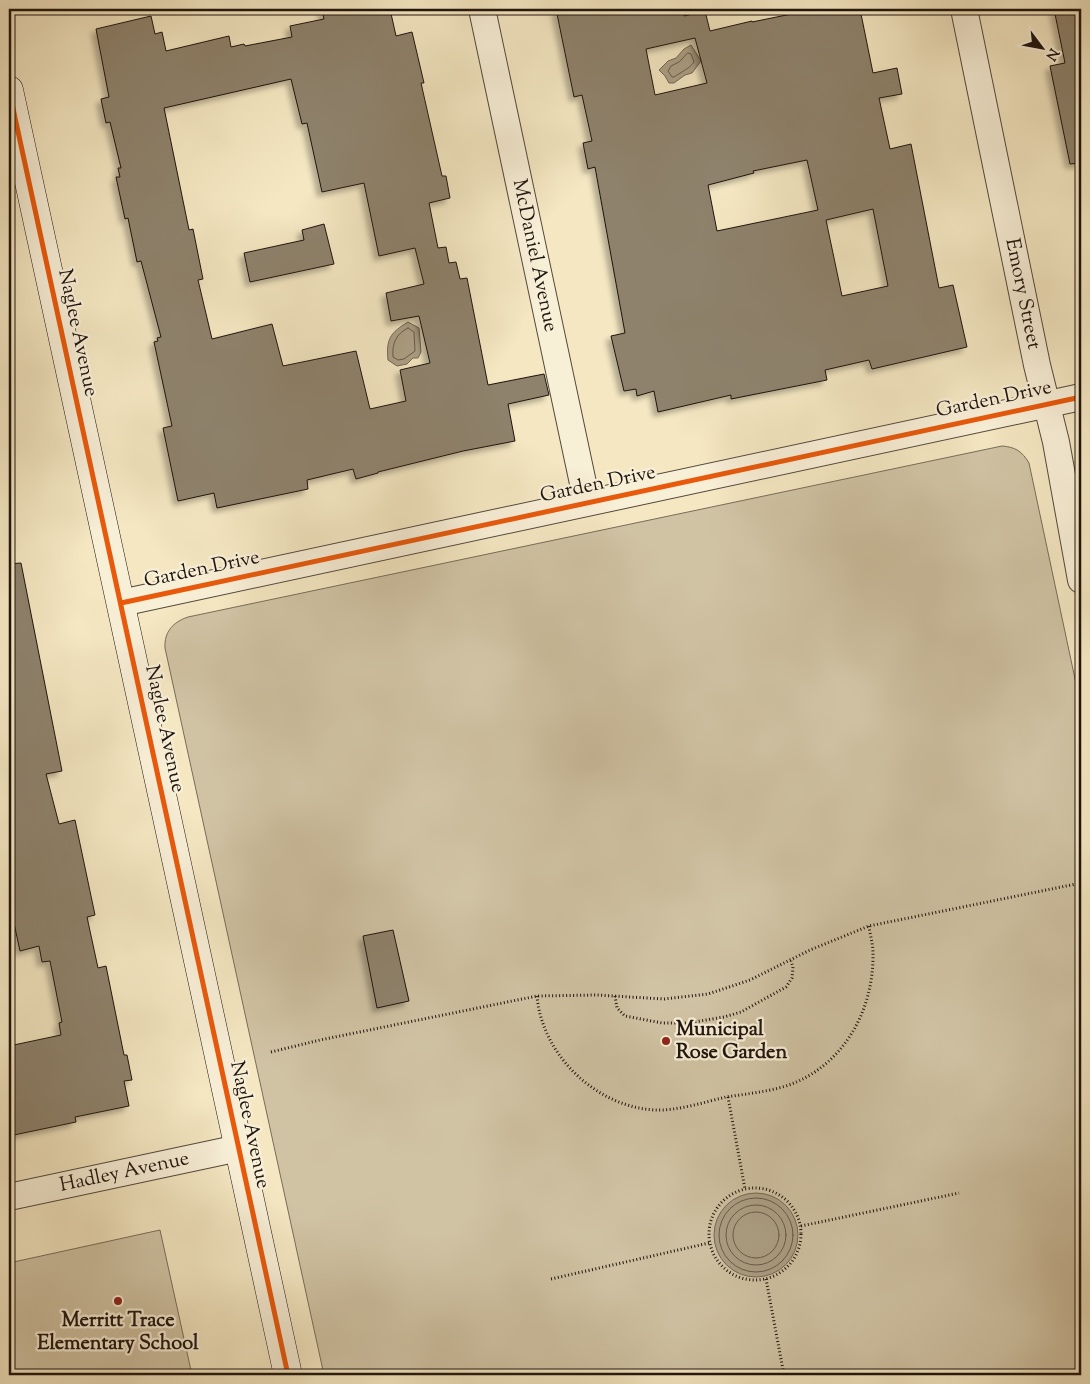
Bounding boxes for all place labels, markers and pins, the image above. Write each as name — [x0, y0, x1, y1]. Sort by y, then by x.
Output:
place label: Municipal Rose Garden — [676, 1016, 787, 1068]
marker: Municipal Rose Garden — [660, 1035, 672, 1047]
marker: Merritt Trace Elementary School — [112, 1295, 124, 1307]
place label: Merritt Trace Elementary School — [37, 1307, 199, 1359]

